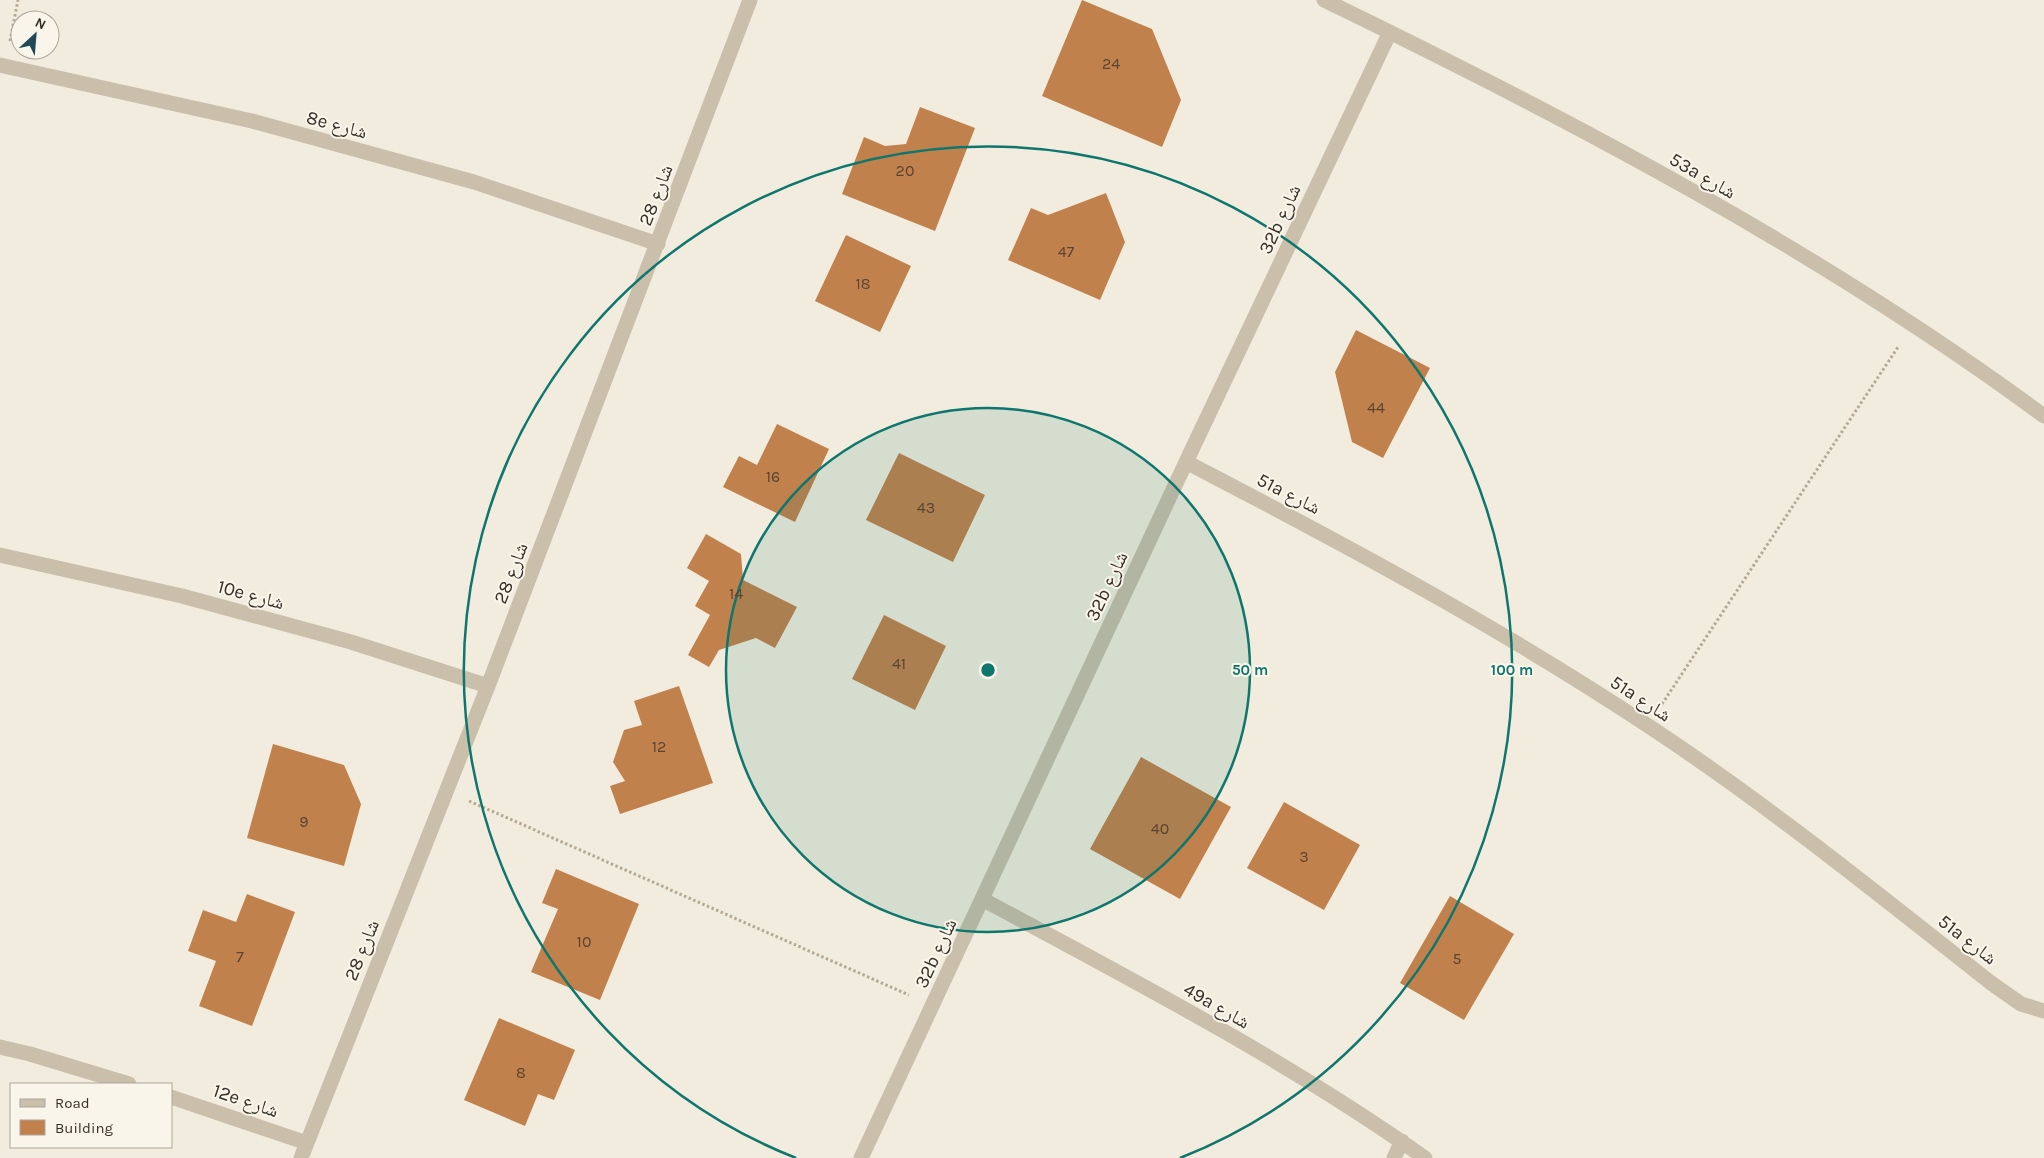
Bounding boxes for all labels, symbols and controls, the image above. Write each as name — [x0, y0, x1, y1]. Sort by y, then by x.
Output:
north arrow — [10, 10, 60, 60]
text: N — [32, 14, 49, 34]
house number: 24 — [1102, 54, 1120, 73]
street label: 8e شارع — [304, 106, 370, 144]
street label: 53a شارع — [1665, 148, 1740, 204]
house number: 20 — [896, 161, 914, 180]
street label: شارع 28 — [634, 162, 678, 229]
street label: 32b شارع — [1254, 181, 1306, 258]
house number: 47 — [1058, 242, 1075, 261]
house number: 18 — [855, 274, 871, 293]
house number: 44 — [1367, 398, 1385, 417]
house number: 16 — [766, 467, 780, 486]
street label: 51a شارع — [1253, 469, 1324, 519]
house number: 43 — [917, 498, 935, 517]
street label: شارع 28 — [489, 540, 533, 607]
street label: 32b شارع — [1081, 548, 1133, 625]
street label: 10e شارع — [215, 576, 286, 614]
house number: 14 — [729, 584, 743, 603]
house number: 41 — [892, 654, 906, 673]
centre of rings — [979, 661, 997, 679]
text: 50 m — [1232, 661, 1268, 679]
text: 100 m — [1491, 661, 1533, 679]
street label: 51a شارع — [1606, 671, 1675, 727]
house number: 12 — [652, 737, 666, 756]
house number: 9 — [299, 812, 309, 831]
house number: 40 — [1151, 819, 1169, 838]
house number: 3 — [1299, 847, 1309, 866]
street label: 51a شارع — [1934, 910, 2001, 969]
street label: 32b شارع — [910, 915, 962, 992]
street label: شارع 28 — [340, 917, 384, 984]
house number: 10 — [577, 932, 591, 951]
house number: 7 — [236, 947, 244, 966]
house number: 5 — [1452, 949, 1462, 968]
street label: 49a شارع — [1180, 978, 1253, 1034]
house number: 8 — [516, 1063, 526, 1082]
street label: 12e شارع — [210, 1080, 281, 1122]
legend — [10, 1083, 172, 1148]
text: Road — [55, 1094, 90, 1112]
text: Building — [55, 1119, 113, 1137]

